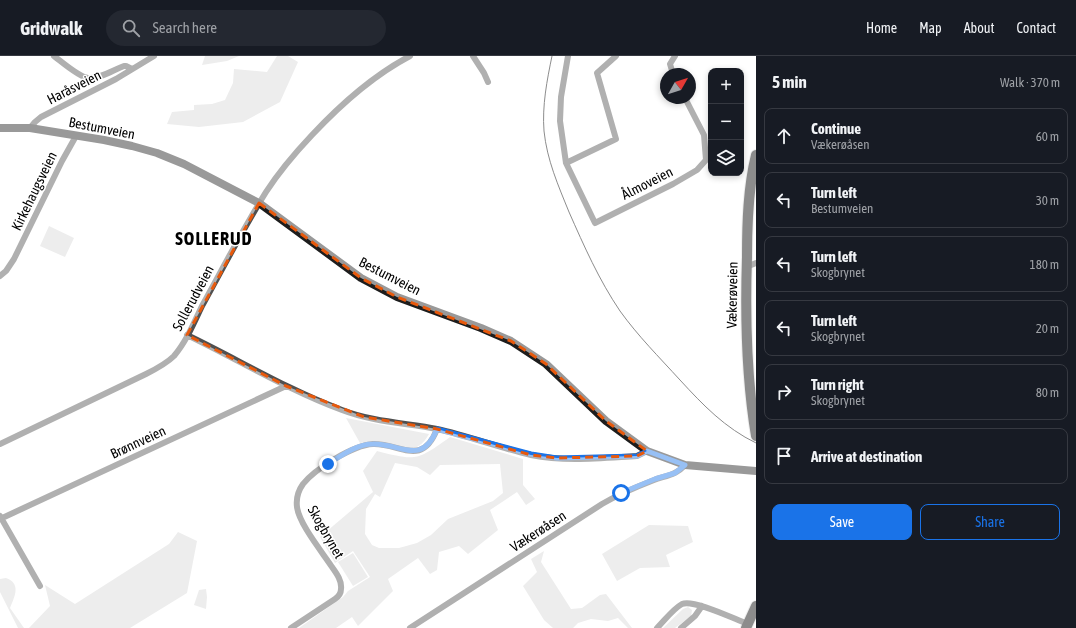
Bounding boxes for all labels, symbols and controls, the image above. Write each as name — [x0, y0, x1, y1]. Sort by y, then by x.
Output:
search box — [106, 10, 386, 46]
text: Gridwalk — [20, 17, 82, 39]
icon: search — [120, 17, 142, 39]
text: Search here — [152, 19, 217, 36]
text: Home — [866, 20, 897, 36]
text: Map — [919, 20, 942, 36]
text: About — [964, 20, 995, 36]
text: Contact — [1017, 20, 1056, 36]
street label: Haråsveien — [44, 67, 104, 107]
north arrow — [660, 68, 696, 104]
map controls — [708, 68, 744, 176]
button: + — [708, 68, 744, 104]
text: 5 min — [772, 72, 807, 92]
text: Walk · 370 m — [1000, 75, 1060, 90]
button: − — [708, 104, 744, 140]
street label: Bestumveien — [68, 114, 136, 142]
text: Continue — [811, 120, 861, 137]
icon: ahead — [773, 125, 795, 147]
text: 60 m — [1036, 129, 1059, 144]
text: Vækerøåsen — [811, 137, 870, 152]
button: layers — [708, 140, 744, 176]
street label: Kirkehaugsveien — [8, 149, 60, 233]
street label: Ålmoveien — [618, 162, 675, 203]
text: Turn left — [811, 184, 857, 201]
icon: left — [773, 189, 795, 211]
text: 30 m — [1036, 193, 1059, 208]
text: Bestumveien — [811, 201, 873, 216]
district label: SOLLERUD — [175, 228, 253, 249]
text: Turn left — [811, 248, 857, 265]
icon: left — [773, 253, 795, 275]
street label: Bestumveien — [356, 254, 424, 298]
text: 180 m — [1030, 257, 1059, 272]
street label: Sollerudveien — [169, 262, 217, 334]
street label: Vækerøveien — [723, 262, 741, 328]
text: Skogbrynet — [811, 265, 865, 280]
text: Turn left — [811, 312, 857, 329]
icon: left — [773, 317, 795, 339]
text: 20 m — [1036, 321, 1059, 336]
text: Skogbrynet — [811, 329, 865, 344]
text: Turn right — [811, 376, 864, 393]
icon: right — [773, 381, 795, 403]
text: 80 m — [1036, 385, 1059, 400]
text: Skogbrynet — [811, 393, 865, 408]
street label: Brønnveien — [108, 422, 168, 462]
icon: arrive — [773, 445, 795, 467]
text: Arrive at destination — [811, 448, 922, 465]
route end — [319, 455, 337, 473]
route start — [612, 484, 630, 502]
street label: Skogbrynet — [305, 503, 347, 561]
button: Save — [772, 504, 912, 540]
button: Share — [920, 504, 1060, 540]
street label: Vækerøåsen — [507, 507, 569, 555]

